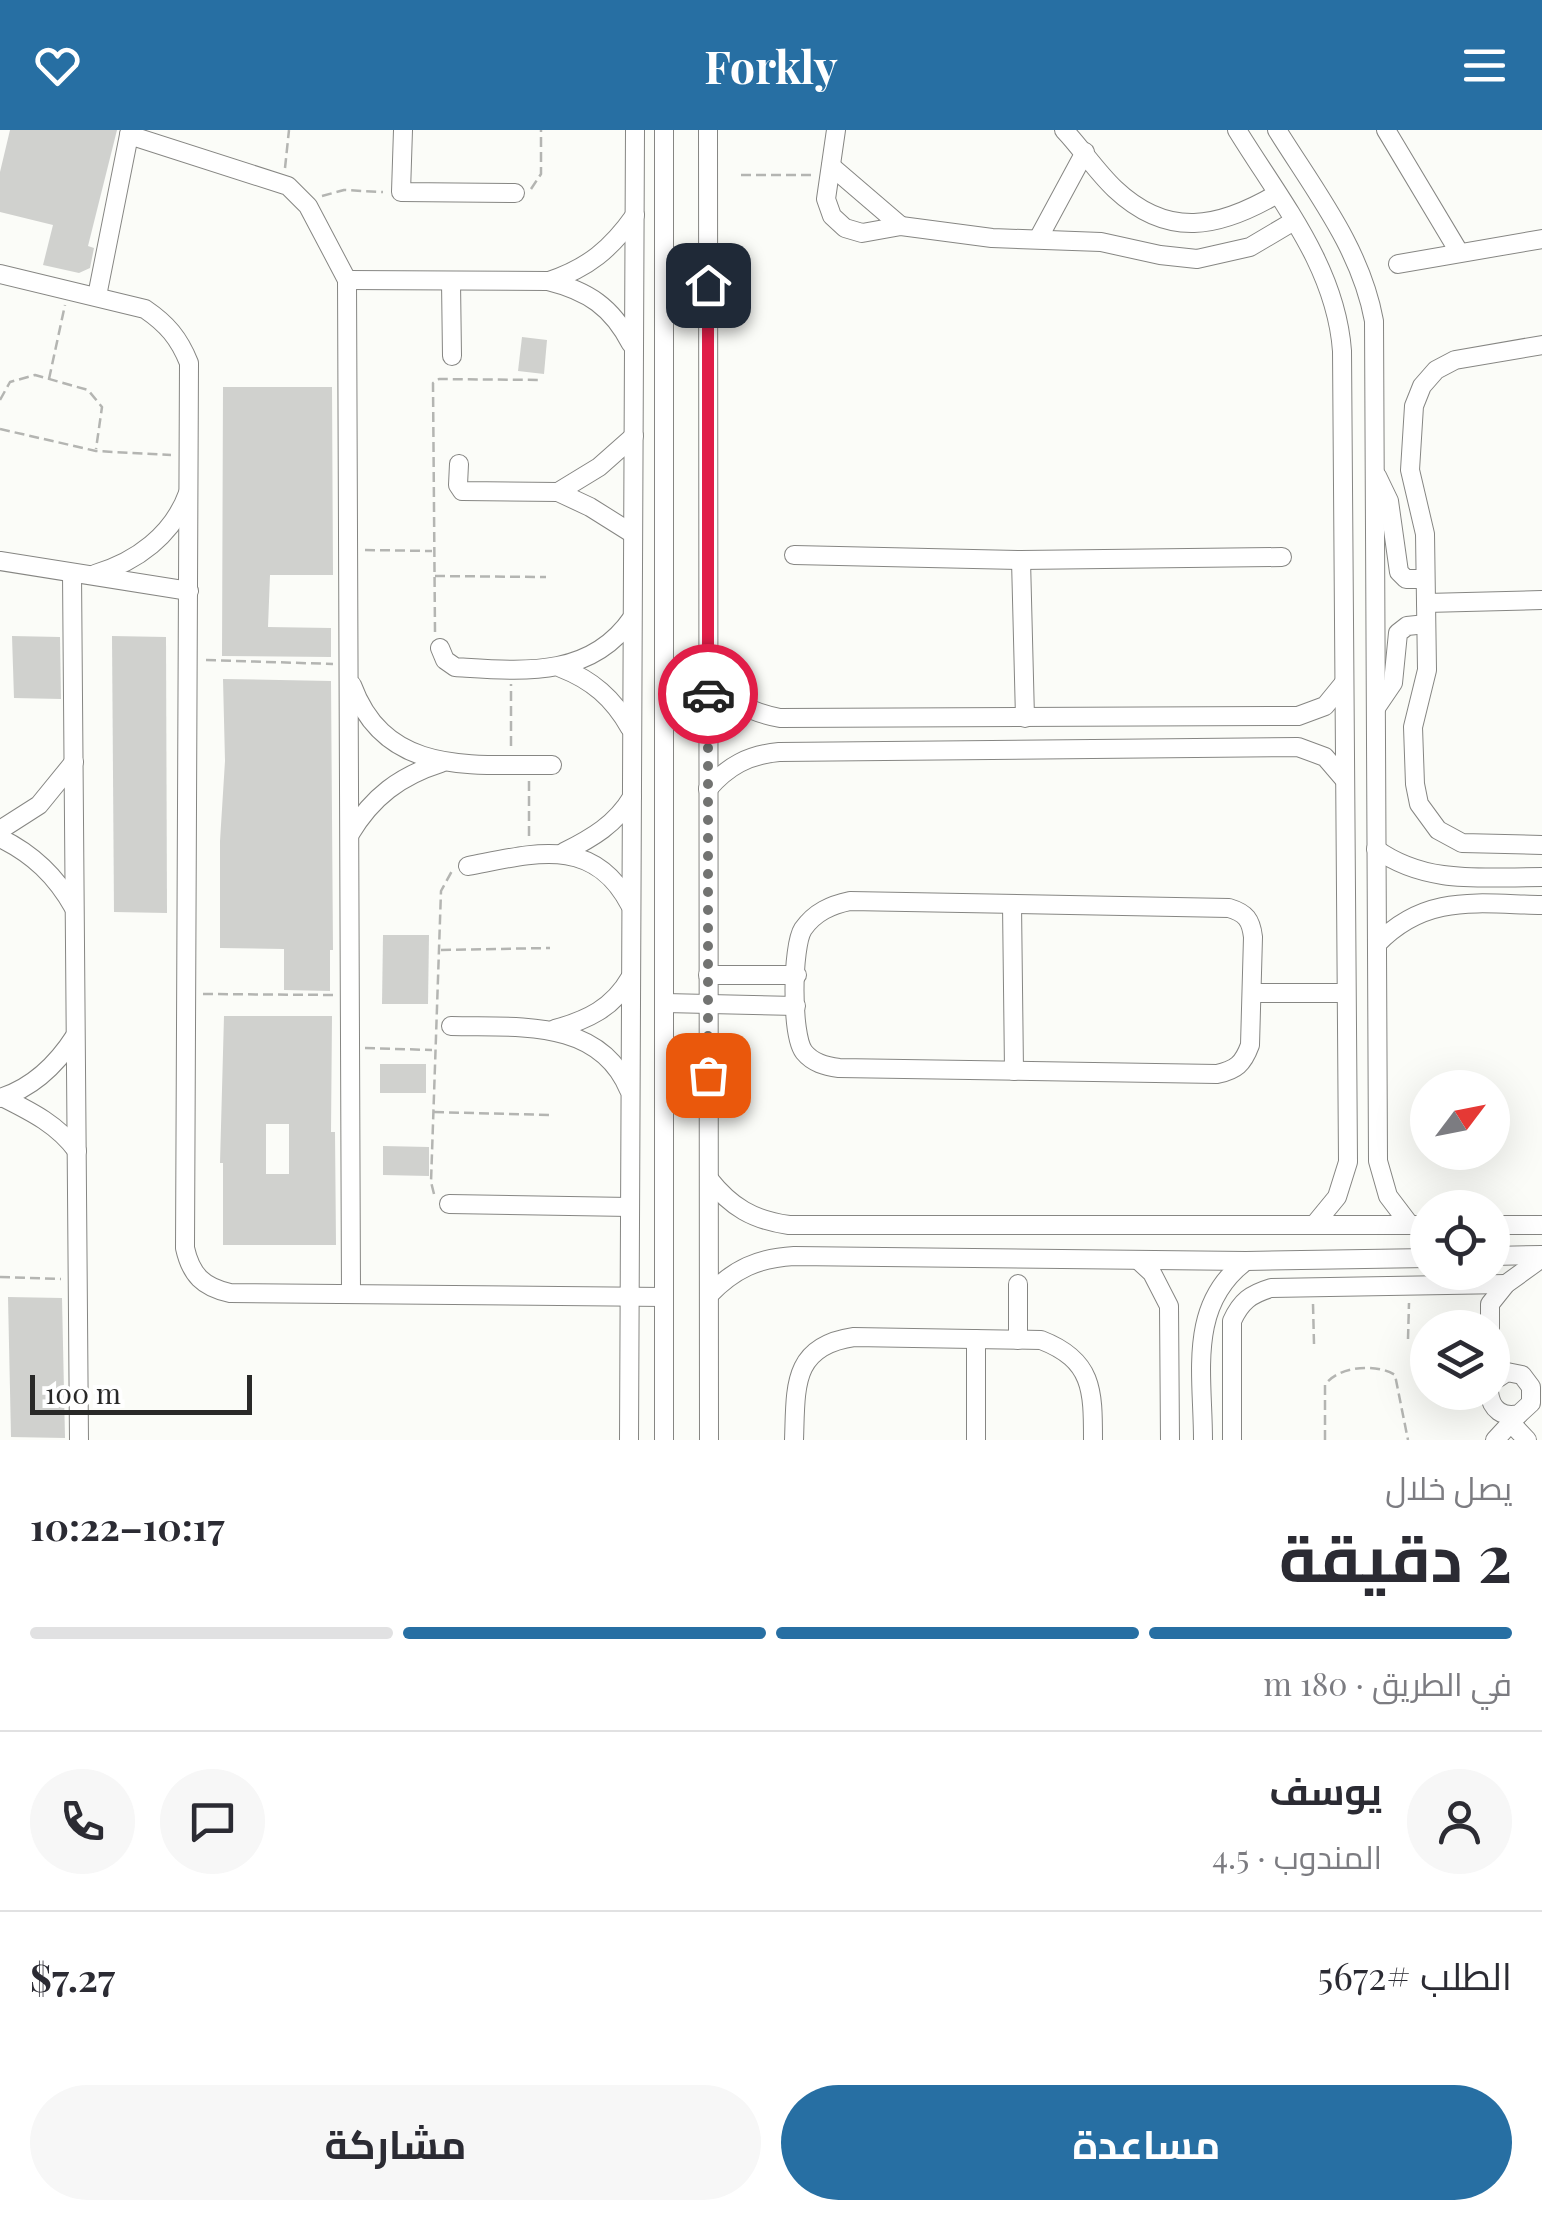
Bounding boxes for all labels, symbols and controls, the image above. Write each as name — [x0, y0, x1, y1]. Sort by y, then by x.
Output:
text: Forkly — [704, 35, 838, 95]
icon: heart — [30, 38, 85, 93]
icon: menu — [1457, 38, 1512, 93]
pin — [666, 243, 751, 328]
icon: home — [681, 258, 736, 313]
courier — [658, 644, 758, 744]
icon: car — [681, 667, 736, 722]
pin — [666, 1033, 751, 1118]
icon: bag — [681, 1048, 736, 1103]
north arrow — [1410, 1070, 1510, 1170]
map controls — [1410, 1070, 1510, 1410]
button: locate — [1410, 1190, 1510, 1290]
button: layers — [1410, 1310, 1510, 1410]
scale bar — [30, 1370, 252, 1414]
text: 100 m — [45, 1374, 121, 1411]
text: يصل خلال — [1385, 1465, 1512, 1508]
text: 10:17–10:22 — [30, 1500, 225, 1551]
text: 2 دقيقة — [1279, 1512, 1512, 1598]
text: في الطريق · 180 m — [1264, 1661, 1512, 1704]
text: يوسف — [1269, 1764, 1382, 1815]
button: phone — [30, 1769, 135, 1874]
button: chat — [160, 1769, 265, 1874]
button: person — [1407, 1769, 1512, 1874]
text: المندوب · 4.5 — [1212, 1834, 1382, 1877]
text: الطلب #5672 — [1317, 1949, 1512, 2000]
text: $7.27 — [30, 1951, 115, 2002]
button: مشاركة — [30, 2085, 761, 2200]
button: مساعدة — [781, 2085, 1512, 2200]

